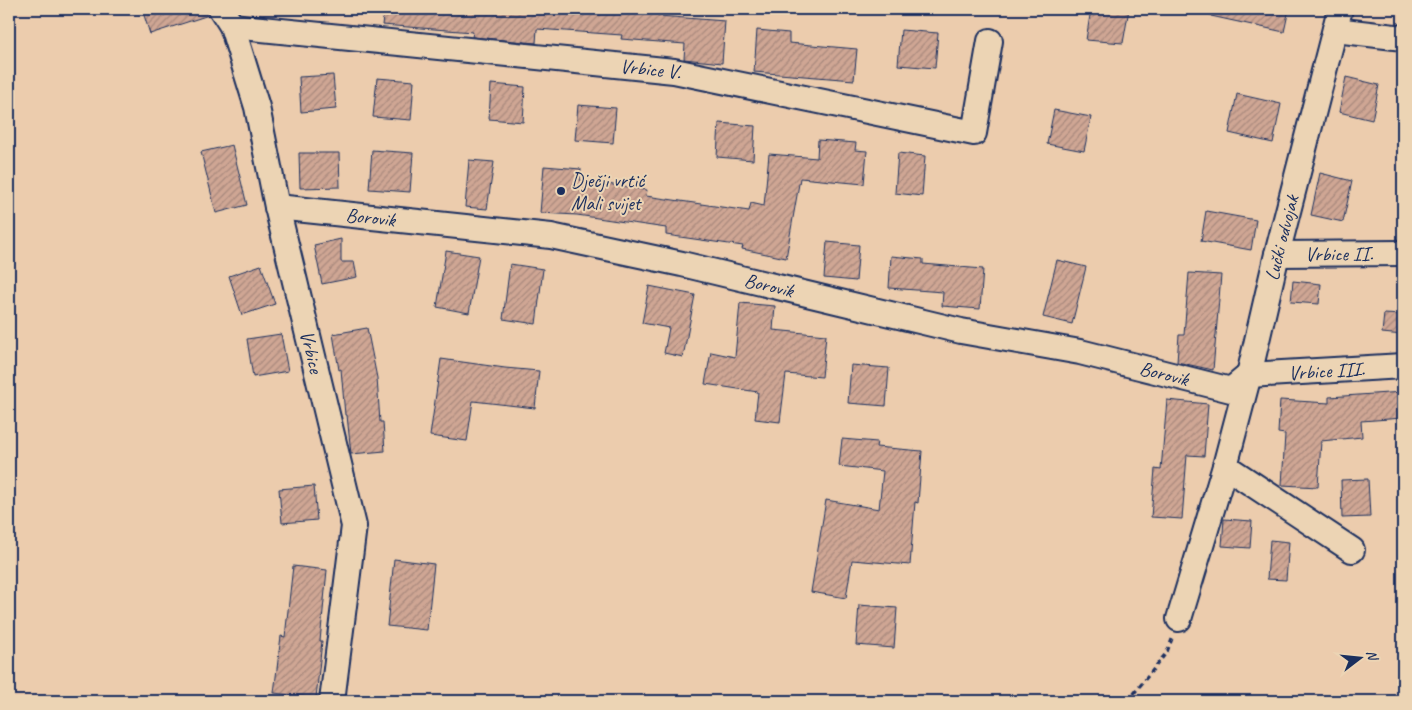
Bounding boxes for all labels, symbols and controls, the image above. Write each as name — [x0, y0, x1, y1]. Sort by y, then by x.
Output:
street label: Vrbice V. — [619, 54, 684, 85]
place label: Dječji vrtić Mali svijet — [571, 168, 647, 216]
marker: Dječji vrtić Mali svijet — [555, 185, 567, 197]
street label: Lučki odvojak — [1259, 191, 1305, 283]
street label: Borovik — [345, 202, 398, 233]
street label: Vrbice II. — [1305, 241, 1373, 267]
street label: Borovik — [742, 267, 798, 304]
street label: Vrbice — [294, 328, 329, 377]
street label: Borovik — [1137, 356, 1193, 392]
street label: Vrbice III. — [1288, 356, 1365, 386]
north arrow — [1334, 632, 1384, 682]
text: N — [1363, 648, 1382, 663]

